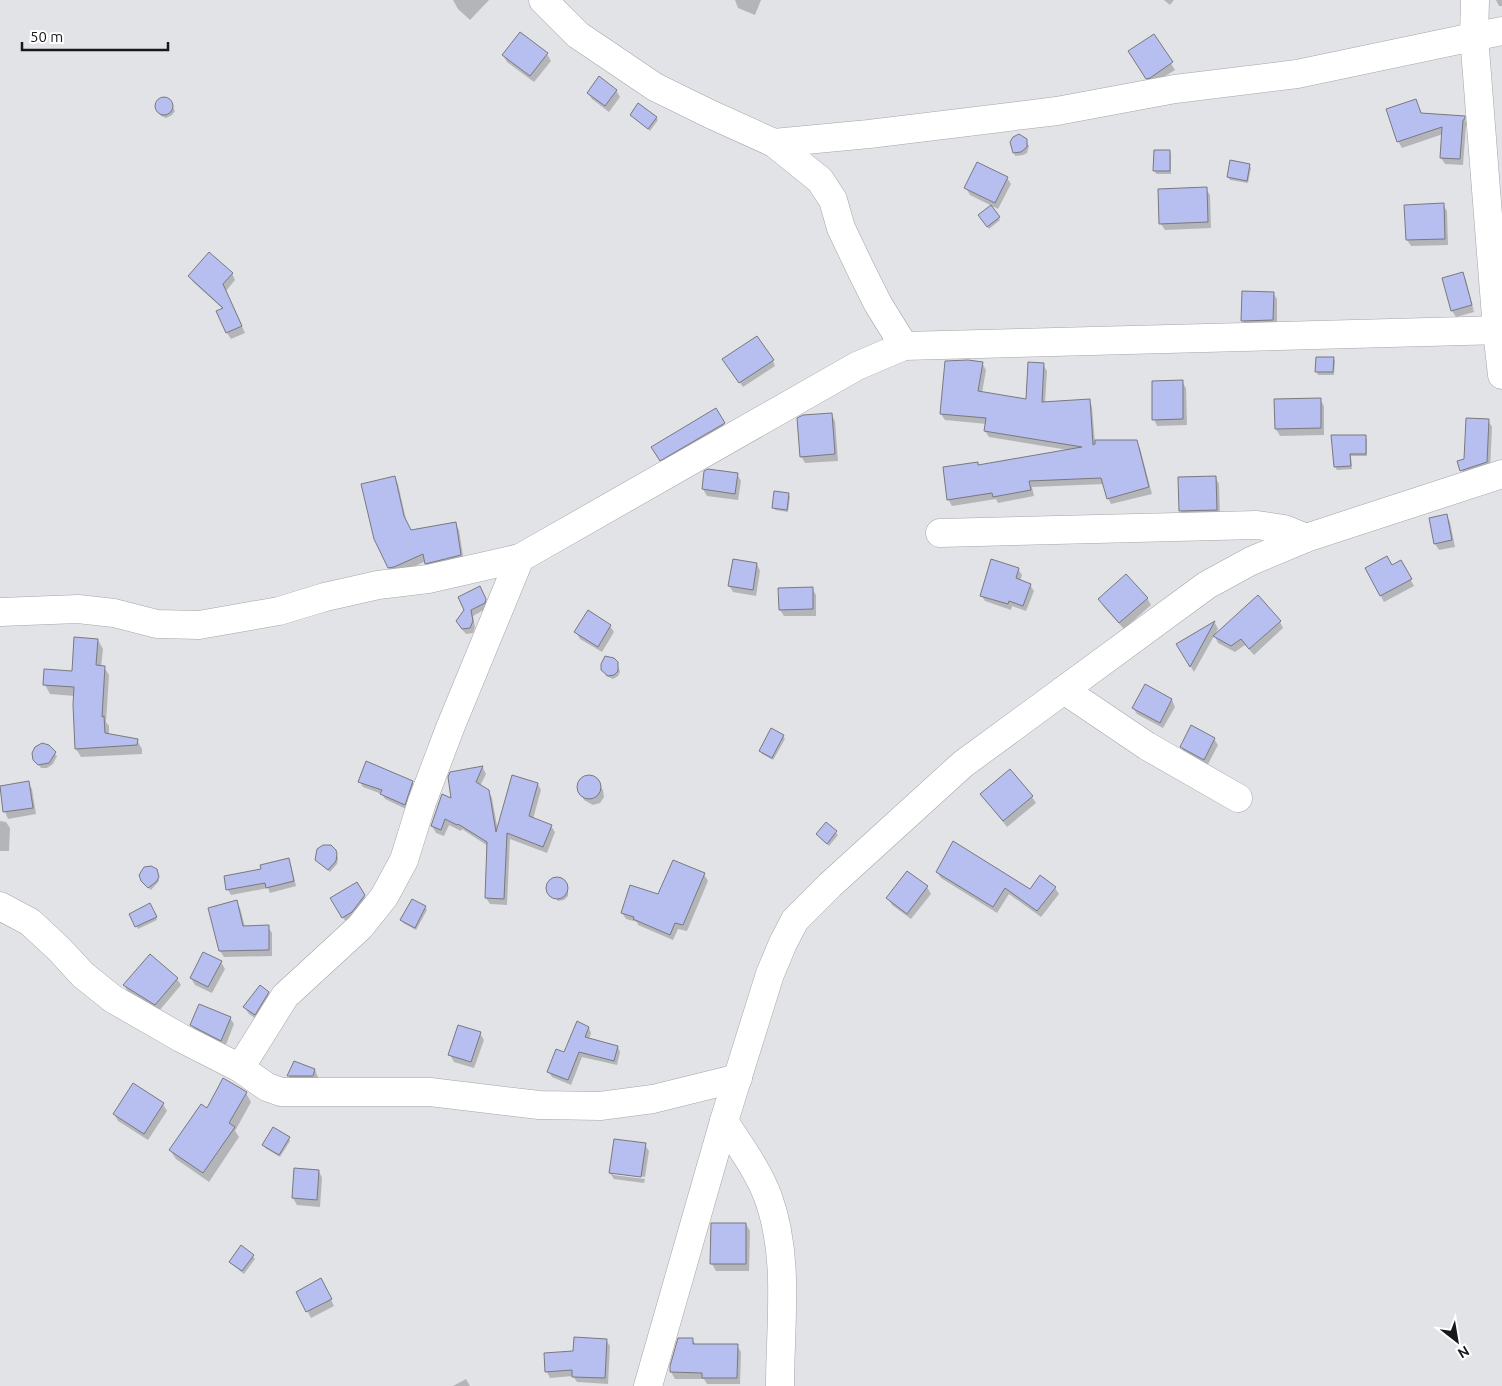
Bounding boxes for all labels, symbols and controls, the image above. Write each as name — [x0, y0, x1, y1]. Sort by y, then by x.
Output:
scale bar — [22, 20, 169, 52]
text: 50 m — [30, 28, 63, 45]
north arrow — [1432, 1316, 1482, 1366]
text: N — [1455, 1343, 1472, 1362]

